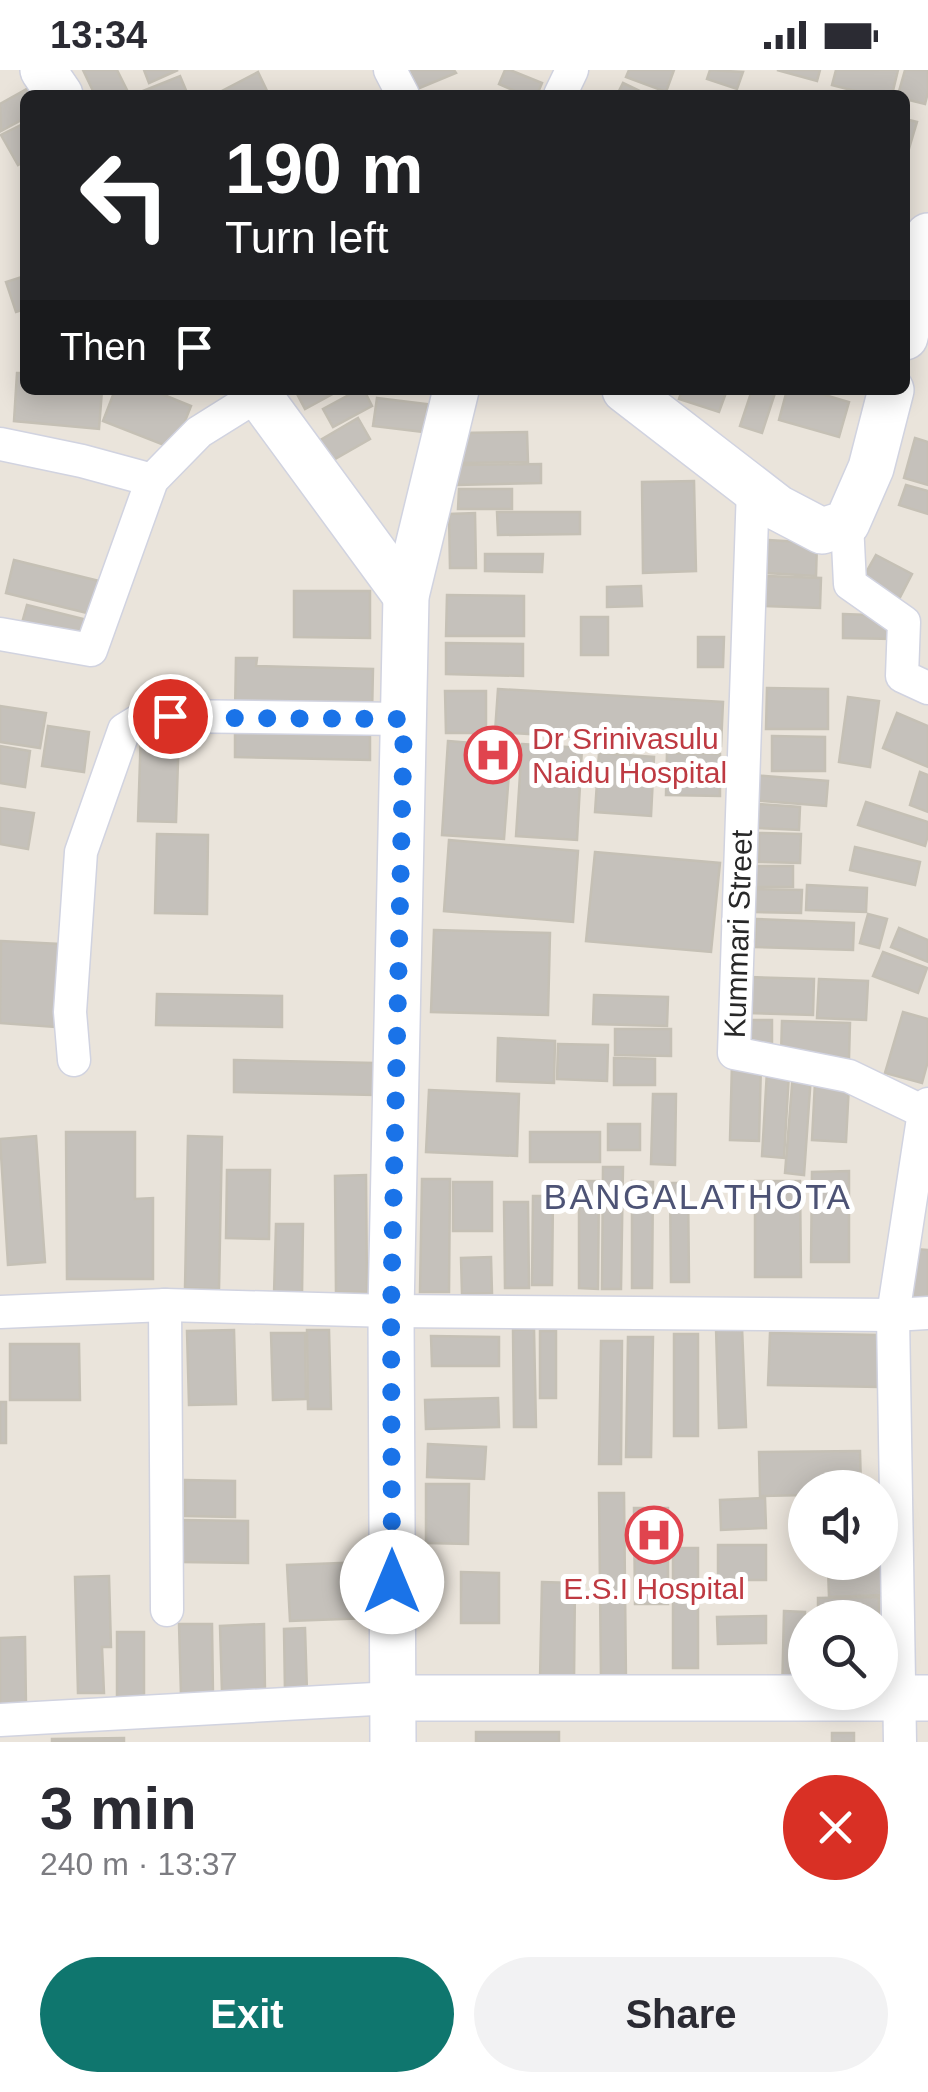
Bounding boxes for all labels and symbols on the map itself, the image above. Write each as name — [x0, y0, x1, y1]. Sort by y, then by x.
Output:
pin — [128, 674, 213, 759]
place label: Dr Srinivasulu Naidu Hospital — [532, 722, 727, 789]
hospital icon: Dr Srinivasulu Naidu Hospital — [463, 725, 523, 785]
street label: Kummari Street — [718, 829, 758, 1039]
district label: BANGALATHOTA — [544, 1177, 852, 1216]
hospital icon: E.S.I Hospital — [624, 1505, 684, 1565]
position arrow — [340, 1530, 444, 1634]
place label: E.S.I Hospital — [563, 1572, 745, 1605]

